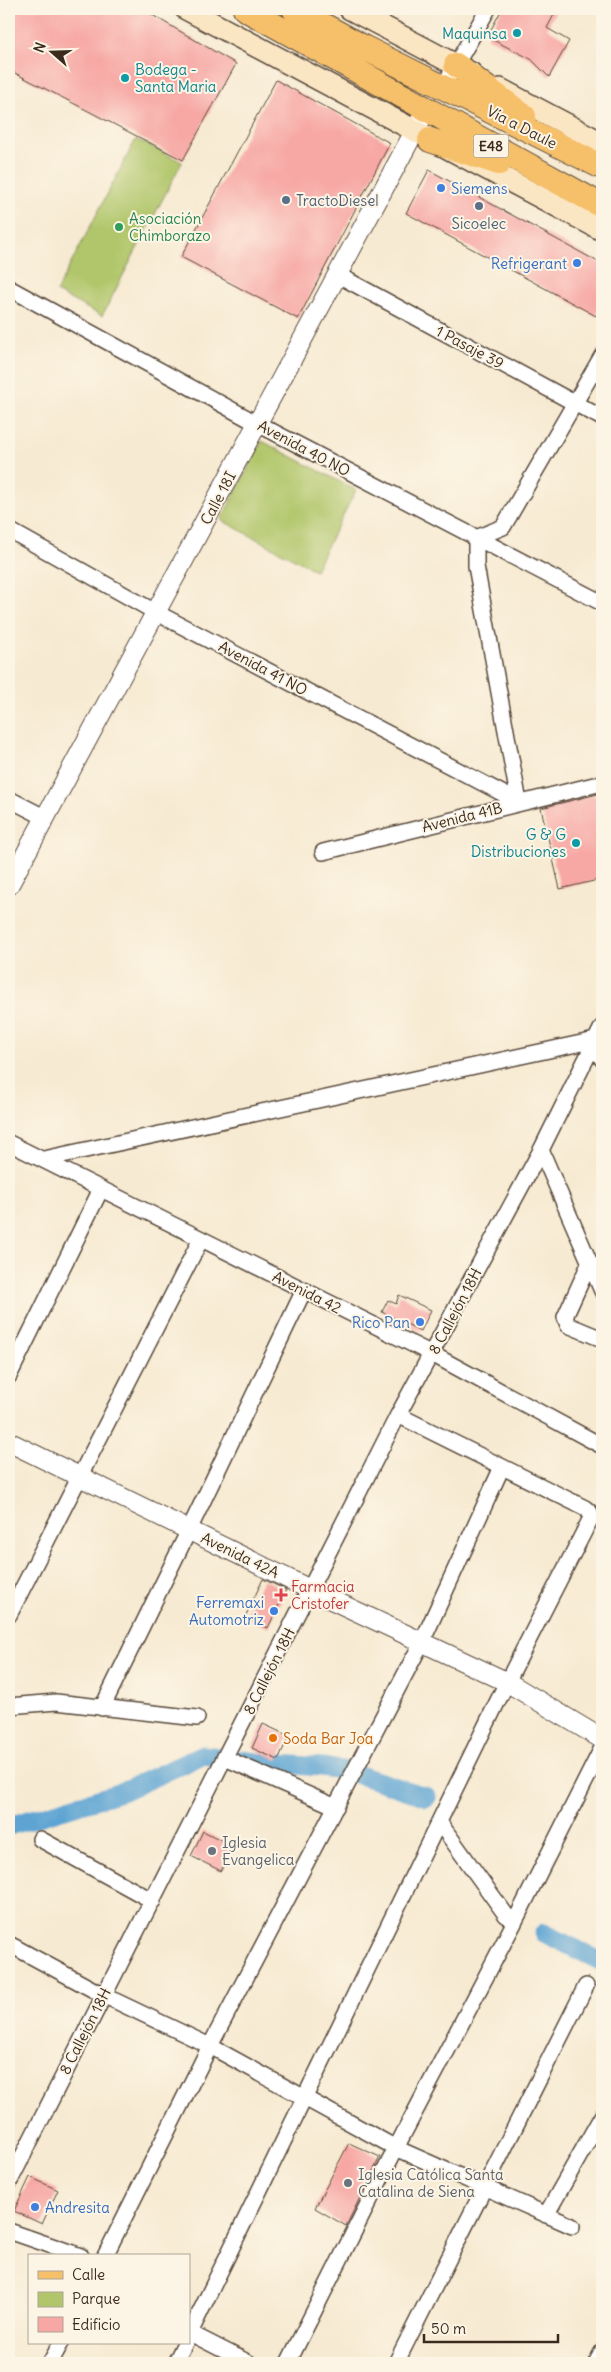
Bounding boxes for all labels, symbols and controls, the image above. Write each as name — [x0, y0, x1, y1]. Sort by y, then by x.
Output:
place label: Maquinsa — [442, 24, 507, 43]
marker: Maquinsa — [511, 27, 523, 39]
north arrow — [28, 28, 78, 78]
text: N — [30, 40, 50, 55]
place label: Bodega - Santa Maria — [135, 60, 217, 96]
marker: Bodega - Santa Maria — [119, 72, 131, 84]
street label: Vía a Daule — [484, 101, 560, 153]
road number: E48 — [474, 134, 508, 158]
place label: Siemens — [451, 179, 508, 198]
marker: Siemens — [435, 182, 447, 194]
place label: TractoDiesel — [296, 191, 379, 210]
marker: TractoDiesel — [280, 194, 292, 206]
marker: Sicoelec — [473, 200, 485, 212]
place label: Asociación Chimborazo — [129, 209, 211, 245]
place label: Sicoelec — [452, 214, 507, 233]
marker: Asociación Chimborazo — [113, 221, 125, 233]
place label: Refrigerant — [491, 254, 567, 273]
marker: Refrigerant — [571, 257, 583, 269]
street label: 1 Pasaje 39 — [433, 321, 507, 373]
street label: Avenida 40 NO — [255, 416, 353, 480]
street label: Calle 18I — [196, 468, 240, 528]
street label: Avenida 41 NO — [215, 637, 311, 699]
street label: Avenida 41B — [420, 798, 504, 836]
place label: G & G Distribuciones — [471, 825, 566, 861]
marker: G & G Distribuciones — [570, 837, 582, 849]
street label: 8 Callejón 18H — [424, 1265, 486, 1357]
street label: Avenida 42 — [269, 1267, 345, 1317]
place label: Rico Pan — [352, 1313, 410, 1332]
marker: Rico Pan — [414, 1316, 426, 1328]
street label: Avenida 42A — [198, 1528, 282, 1582]
place label: Farmacia Cristofer — [291, 1577, 355, 1613]
marker: Farmacia Cristofer — [275, 1589, 287, 1601]
place label: Ferremaxi Automotriz — [189, 1593, 264, 1629]
marker: Ferremaxi Automotriz — [268, 1605, 280, 1617]
street label: 8 Callejón 18H — [239, 1624, 299, 1718]
place label: Soda Bar Joa — [283, 1729, 374, 1748]
marker: Soda Bar Joa — [267, 1732, 279, 1744]
place label: Iglesia Evangelica — [222, 1833, 295, 1869]
marker: Iglesia Evangelica — [206, 1845, 218, 1857]
street label: 8 Callejón 18H — [55, 1984, 115, 2078]
place label: Iglesia Católica Santa Catalina de Siena — [358, 2165, 504, 2201]
marker: Iglesia Católica Santa Catalina de Siena — [342, 2177, 354, 2189]
place label: Andresita — [45, 2198, 110, 2217]
marker: Andresita — [29, 2201, 41, 2213]
legend — [28, 2254, 190, 2344]
text: Calle — [72, 2265, 105, 2284]
text: Parque — [72, 2289, 120, 2308]
scale bar — [424, 2312, 557, 2344]
text: Edificio — [72, 2315, 120, 2334]
text: 50 m — [431, 2319, 466, 2338]

